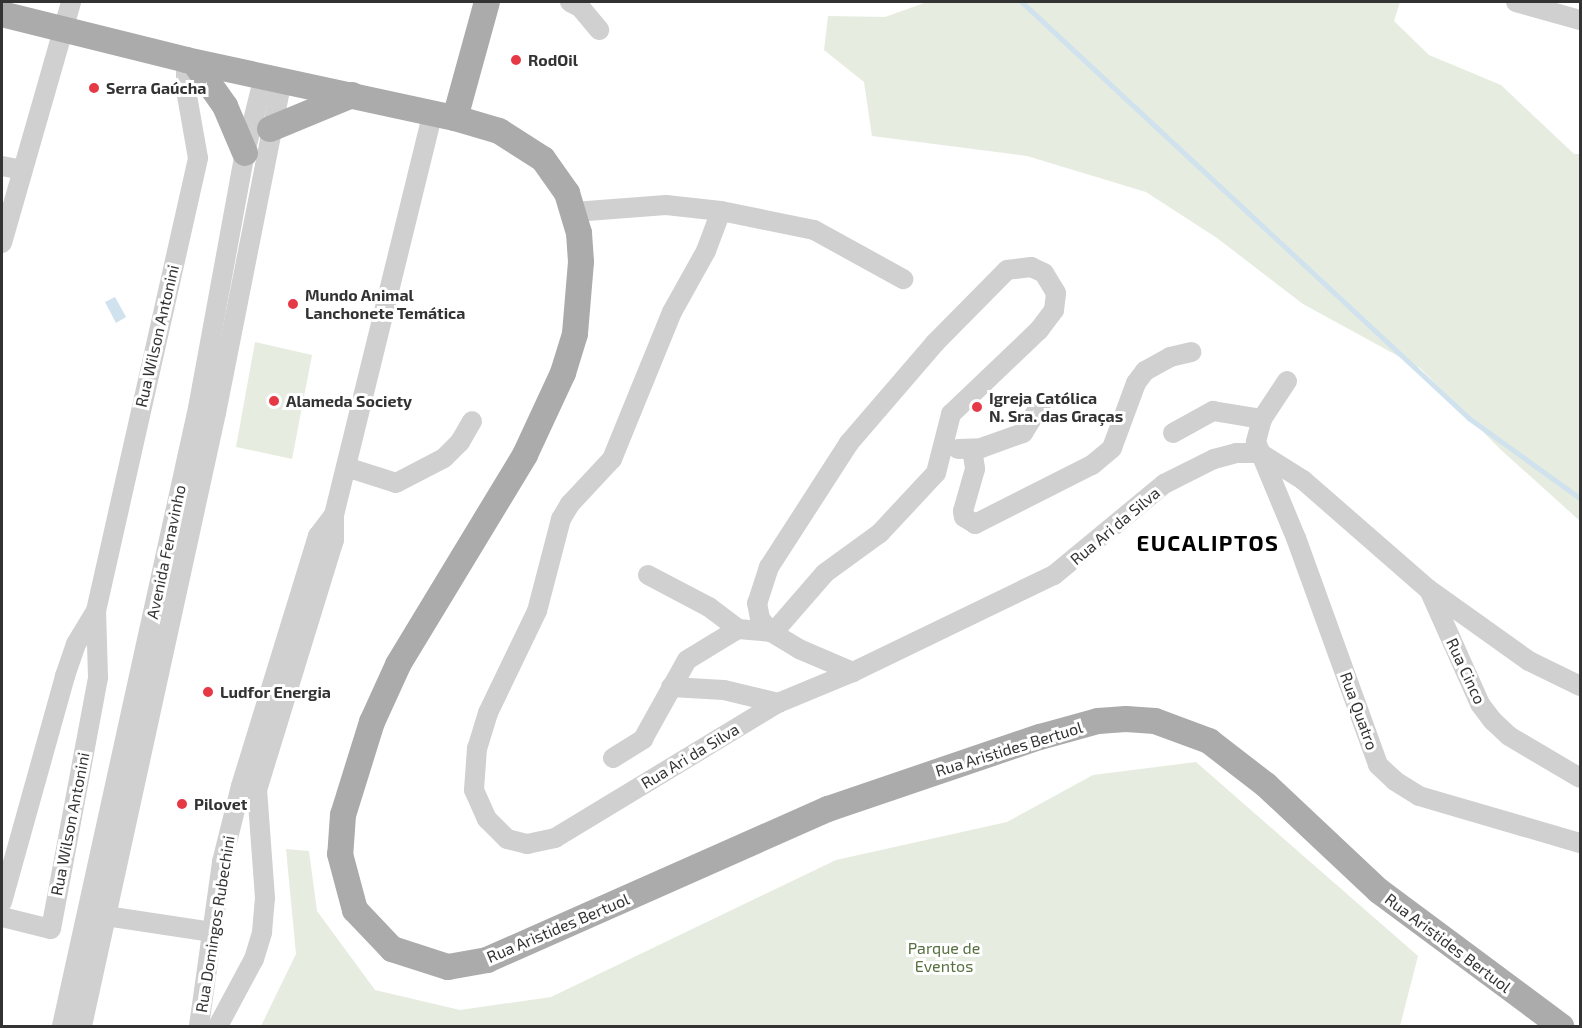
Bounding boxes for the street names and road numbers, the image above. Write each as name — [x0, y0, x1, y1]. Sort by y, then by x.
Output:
street label: Rua Wilson Antonini — [131, 263, 183, 409]
street label: Avenida Fenavinho — [142, 483, 190, 621]
street label: Rua Ari da Silva — [1066, 483, 1164, 569]
street label: Rua Cinco — [1442, 635, 1490, 707]
street label: Rua Quatro — [1336, 669, 1382, 753]
street label: Rua Aristides Bertuol — [933, 717, 1085, 781]
street label: Rua Ari da Silva — [637, 719, 743, 793]
street label: Rua Wilson Antonini — [47, 750, 93, 898]
street label: Rua Domingos Rubechini — [192, 834, 238, 1014]
street label: Rua Aristides Bertuol — [484, 889, 632, 967]
street label: Rua Aristides Bertuol — [1381, 889, 1515, 997]

